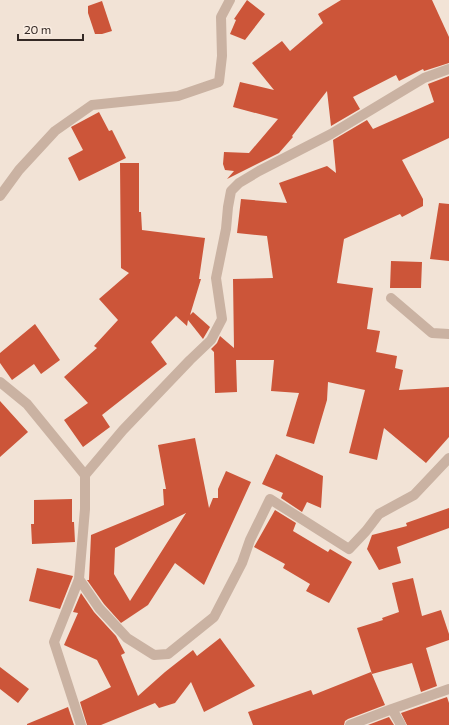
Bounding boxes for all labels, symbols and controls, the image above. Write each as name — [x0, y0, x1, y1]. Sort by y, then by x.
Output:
scale bar — [18, 16, 83, 42]
text: 20 m — [24, 22, 51, 36]

